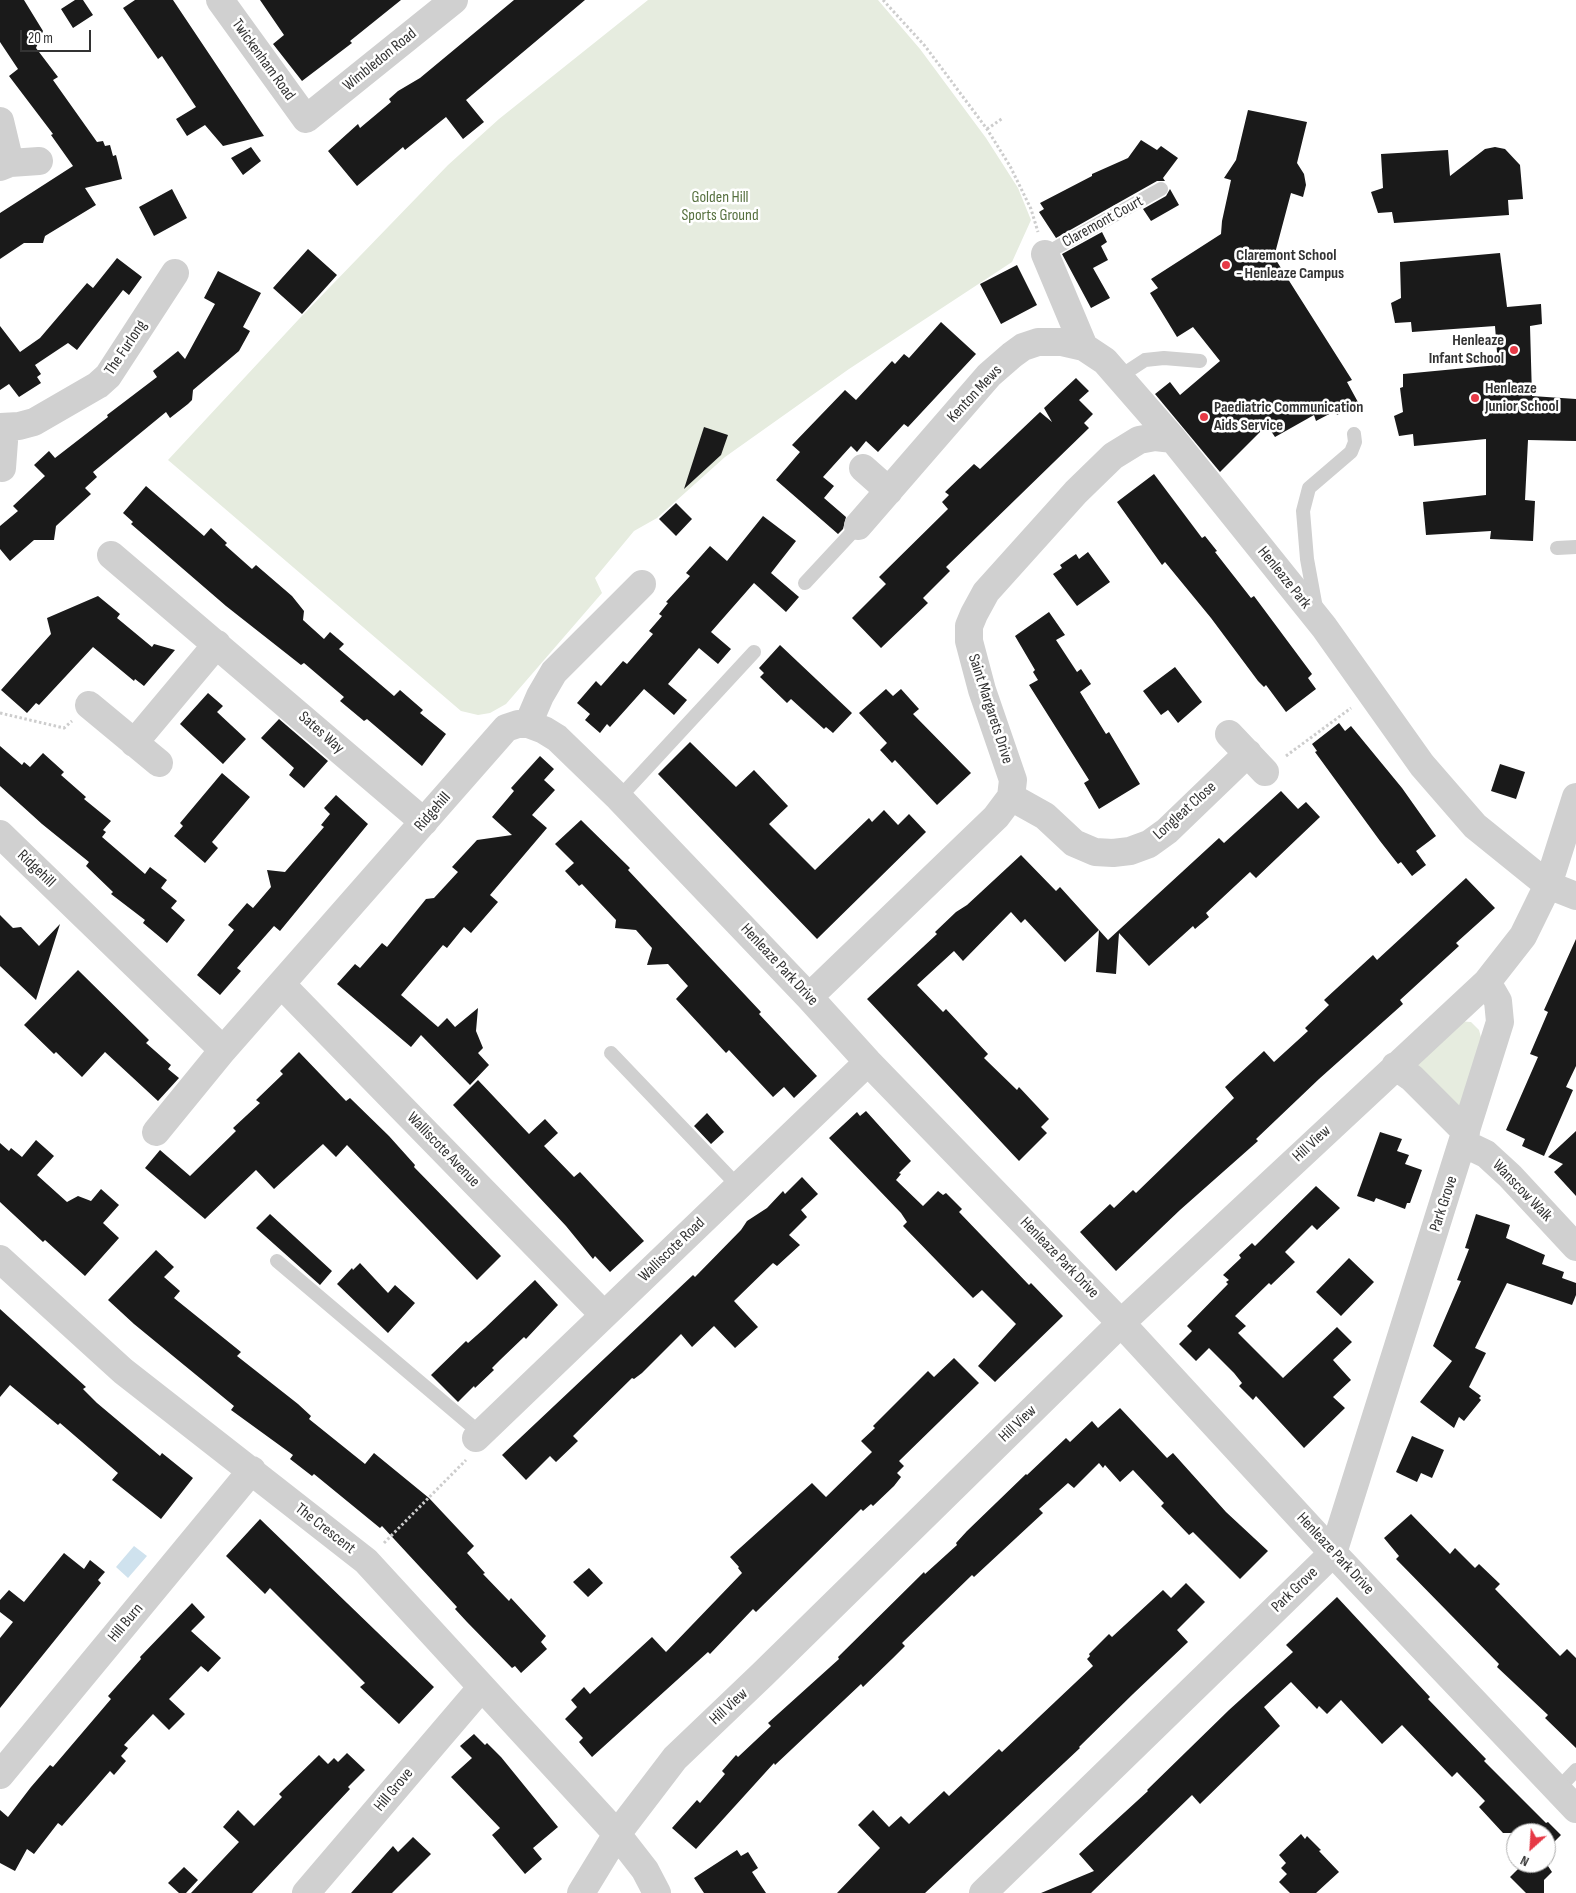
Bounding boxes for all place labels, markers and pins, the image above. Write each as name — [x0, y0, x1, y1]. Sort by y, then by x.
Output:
place label: Claremont School - Henleaze Campus — [1236, 246, 1344, 284]
marker: Claremont School - Henleaze Campus — [1220, 259, 1232, 271]
place label: Henleaze Infant School — [1429, 331, 1504, 369]
marker: Henleaze Infant School — [1508, 344, 1520, 356]
place label: Henleaze Junior School — [1485, 379, 1559, 417]
marker: Henleaze Junior School — [1469, 392, 1481, 404]
place label: Paediatric Communication Aids Service — [1214, 398, 1363, 436]
marker: Paediatric Communication Aids Service — [1198, 411, 1210, 423]

